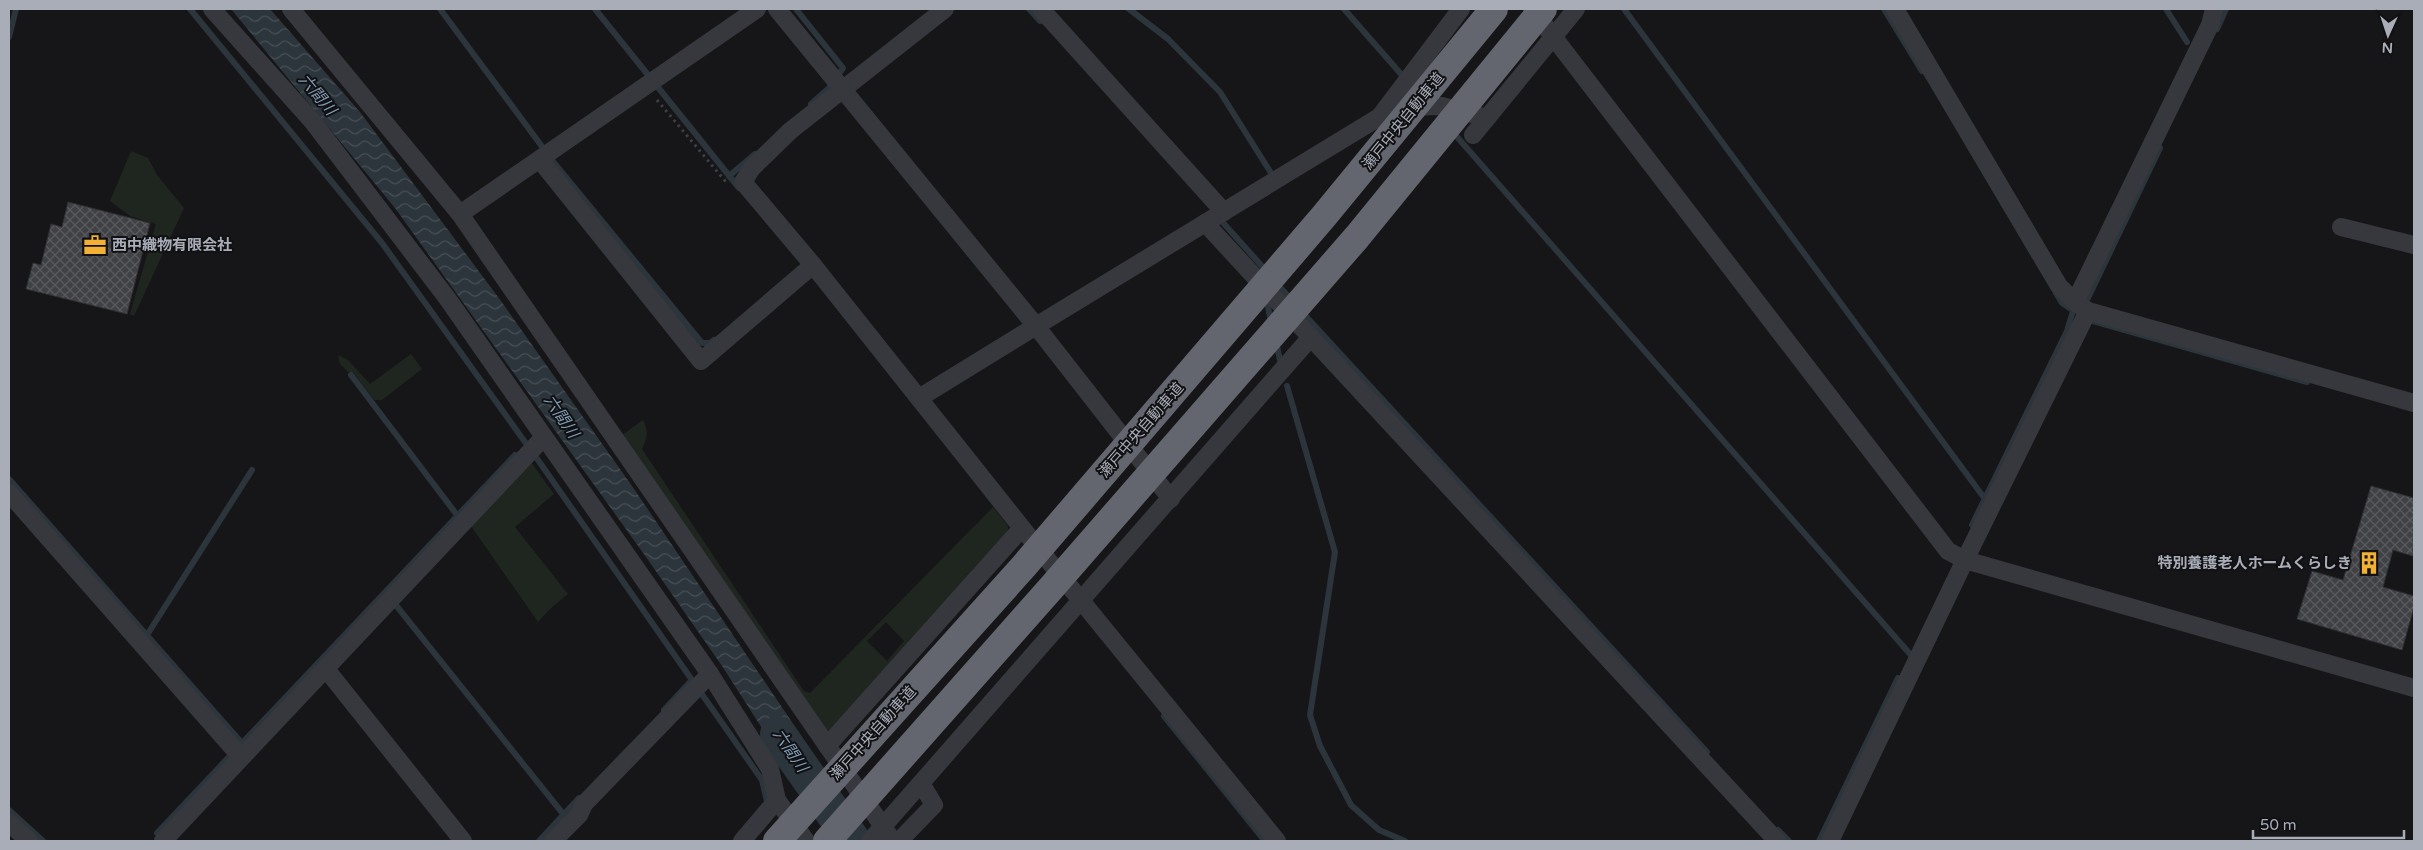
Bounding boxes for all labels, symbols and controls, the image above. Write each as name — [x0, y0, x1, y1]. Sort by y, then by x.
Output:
north arrow — [2363, 10, 2413, 60]
text: N — [2381, 39, 2393, 56]
street label: 瀬戸中央自動車道 — [1358, 69, 1448, 173]
water label: 六間川 — [294, 70, 342, 121]
office icon: 西中織物有限会社 — [82, 232, 108, 258]
place label: 西中織物有限会社 — [112, 236, 232, 254]
street label: 瀬戸中央自動車道 — [1095, 379, 1187, 481]
water label: 六間川 — [539, 391, 584, 444]
building icon: 特別養護老人ホームくらしき — [2356, 550, 2382, 576]
place label: 特別養護老人ホームくらしき — [2157, 554, 2352, 572]
street label: 瀬戸中央自動車道 — [826, 682, 920, 784]
water label: 六間川 — [768, 725, 813, 778]
scale bar — [2253, 808, 2404, 840]
text: 50 m — [2260, 816, 2297, 834]

